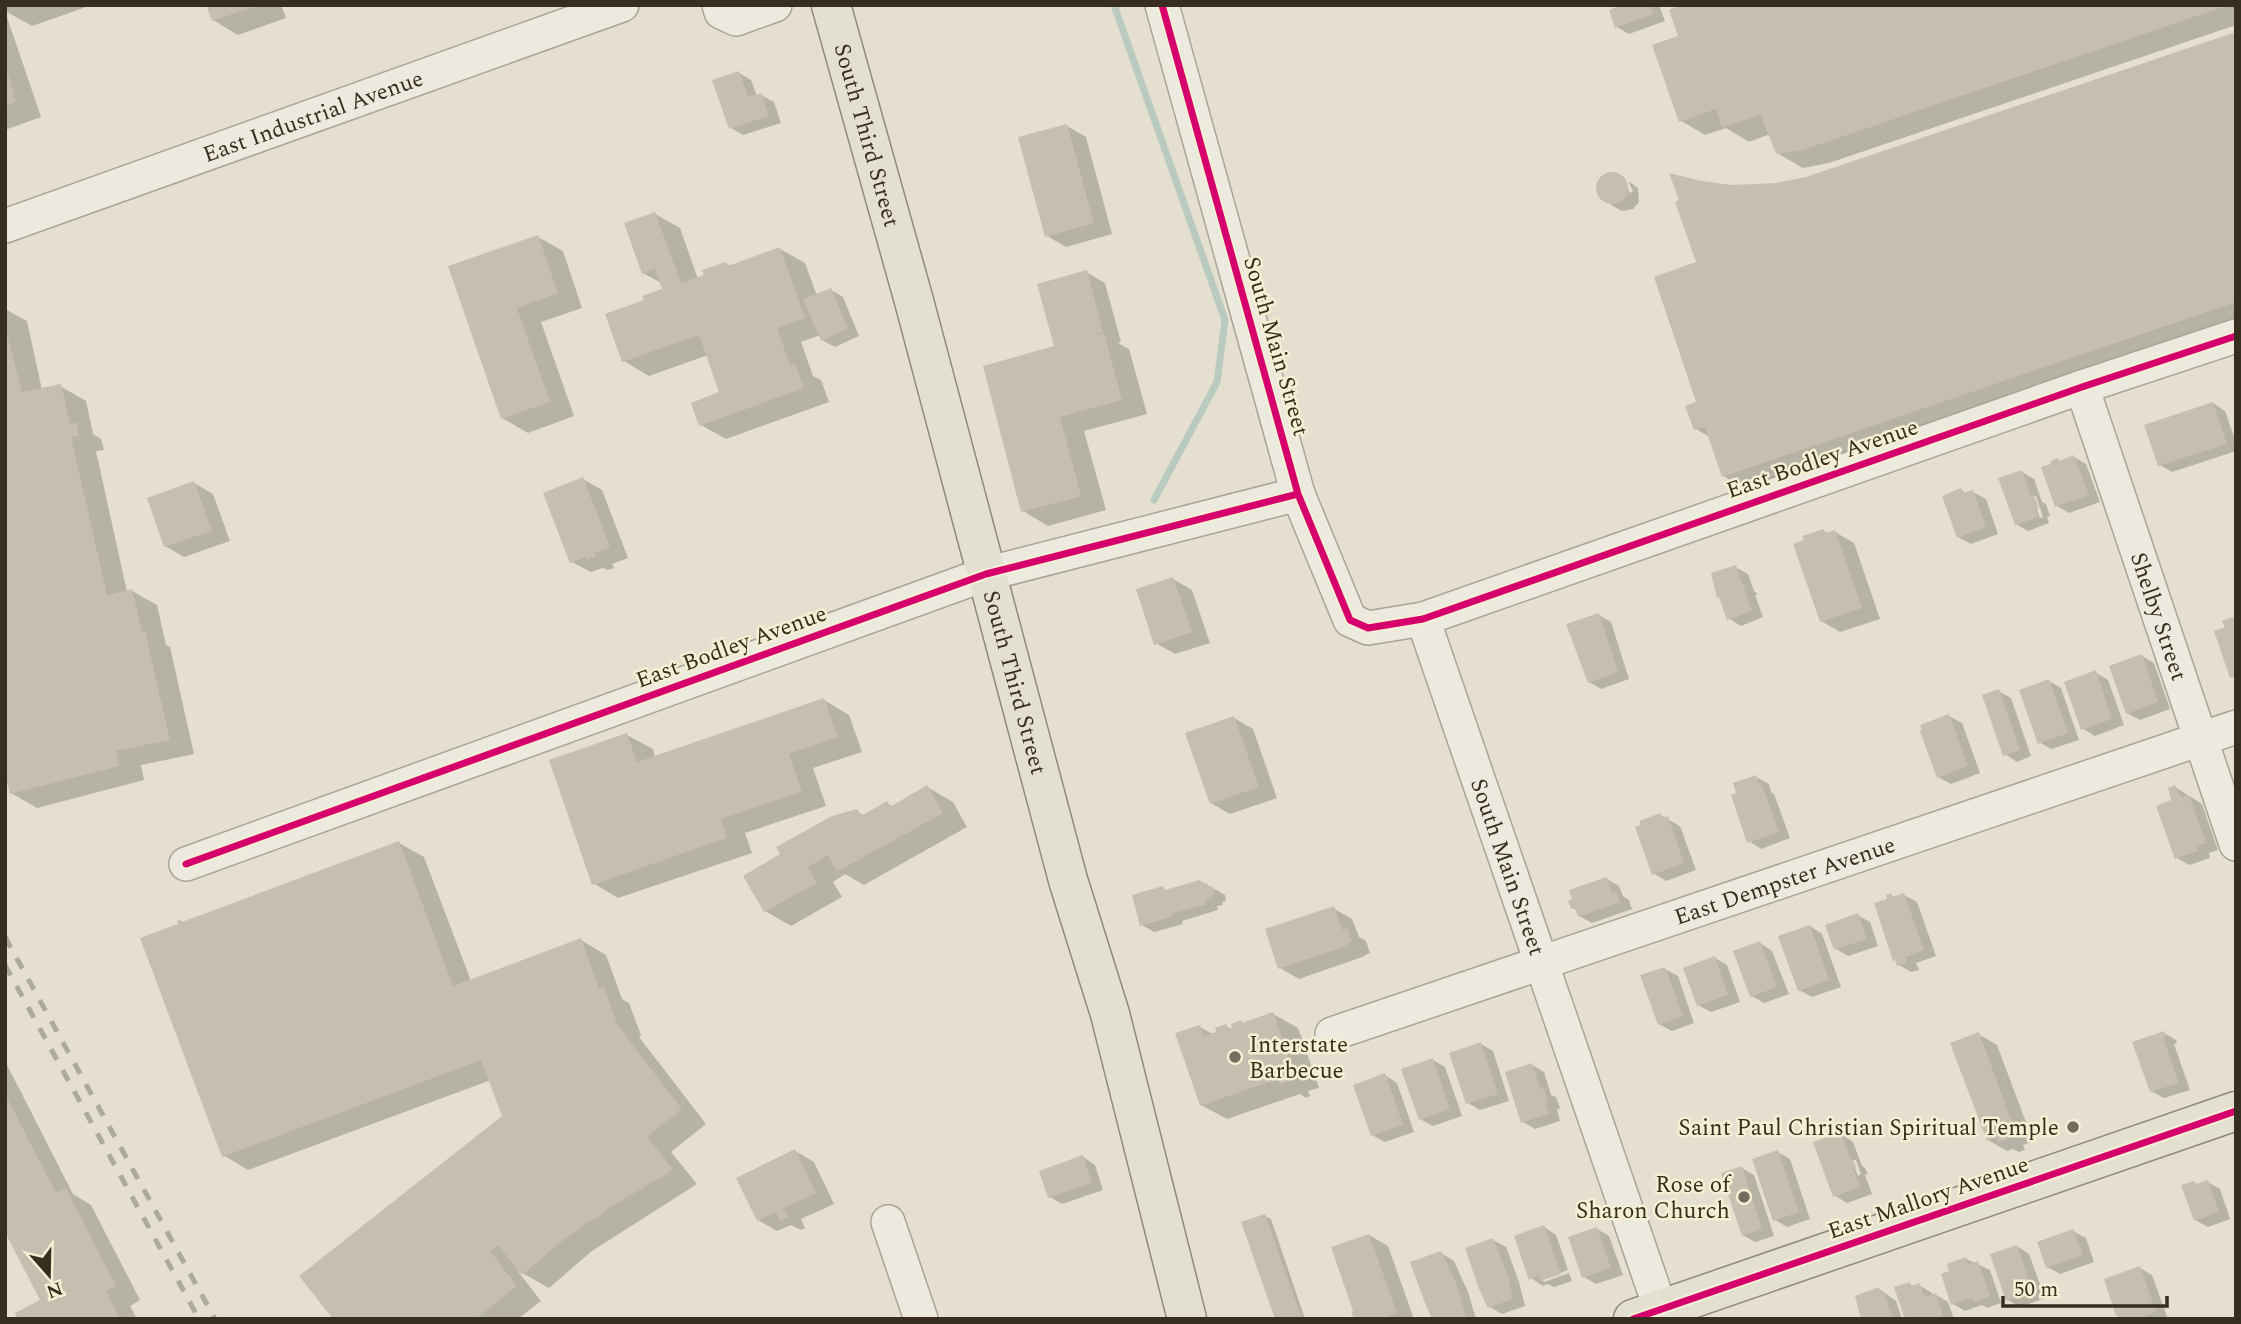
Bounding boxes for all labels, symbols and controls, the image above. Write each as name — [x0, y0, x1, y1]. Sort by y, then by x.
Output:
street label: South Third Street — [824, 39, 908, 231]
street label: East Industrial Avenue — [198, 62, 428, 173]
street label: South Main Street — [1233, 253, 1318, 440]
street label: East Bodley Avenue — [1722, 410, 1923, 509]
street label: Shelby Street — [2120, 548, 2196, 686]
street label: South Third Street — [973, 587, 1055, 779]
street label: East Bodley Avenue — [631, 597, 832, 698]
street label: South Main Street — [1460, 774, 1554, 961]
street label: East Dempster Avenue — [1670, 828, 1900, 936]
place label: Interstate Barbecue — [1249, 1028, 1348, 1089]
marker: Interstate Barbecue — [1227, 1049, 1243, 1065]
place label: Saint Paul Christian Spiritual Temple — [1678, 1111, 2059, 1146]
marker: Saint Paul Christian Spiritual Temple — [2065, 1119, 2081, 1135]
street label: East Mallory Avenue — [1823, 1148, 2034, 1249]
place label: Rose of Sharon Church — [1576, 1168, 1732, 1229]
marker: Rose of Sharon Church — [1736, 1189, 1752, 1205]
north arrow — [14, 1240, 84, 1310]
scale bar — [2003, 1264, 2168, 1308]
text: N — [42, 1273, 67, 1306]
text: 50 m — [2014, 1274, 2058, 1306]

